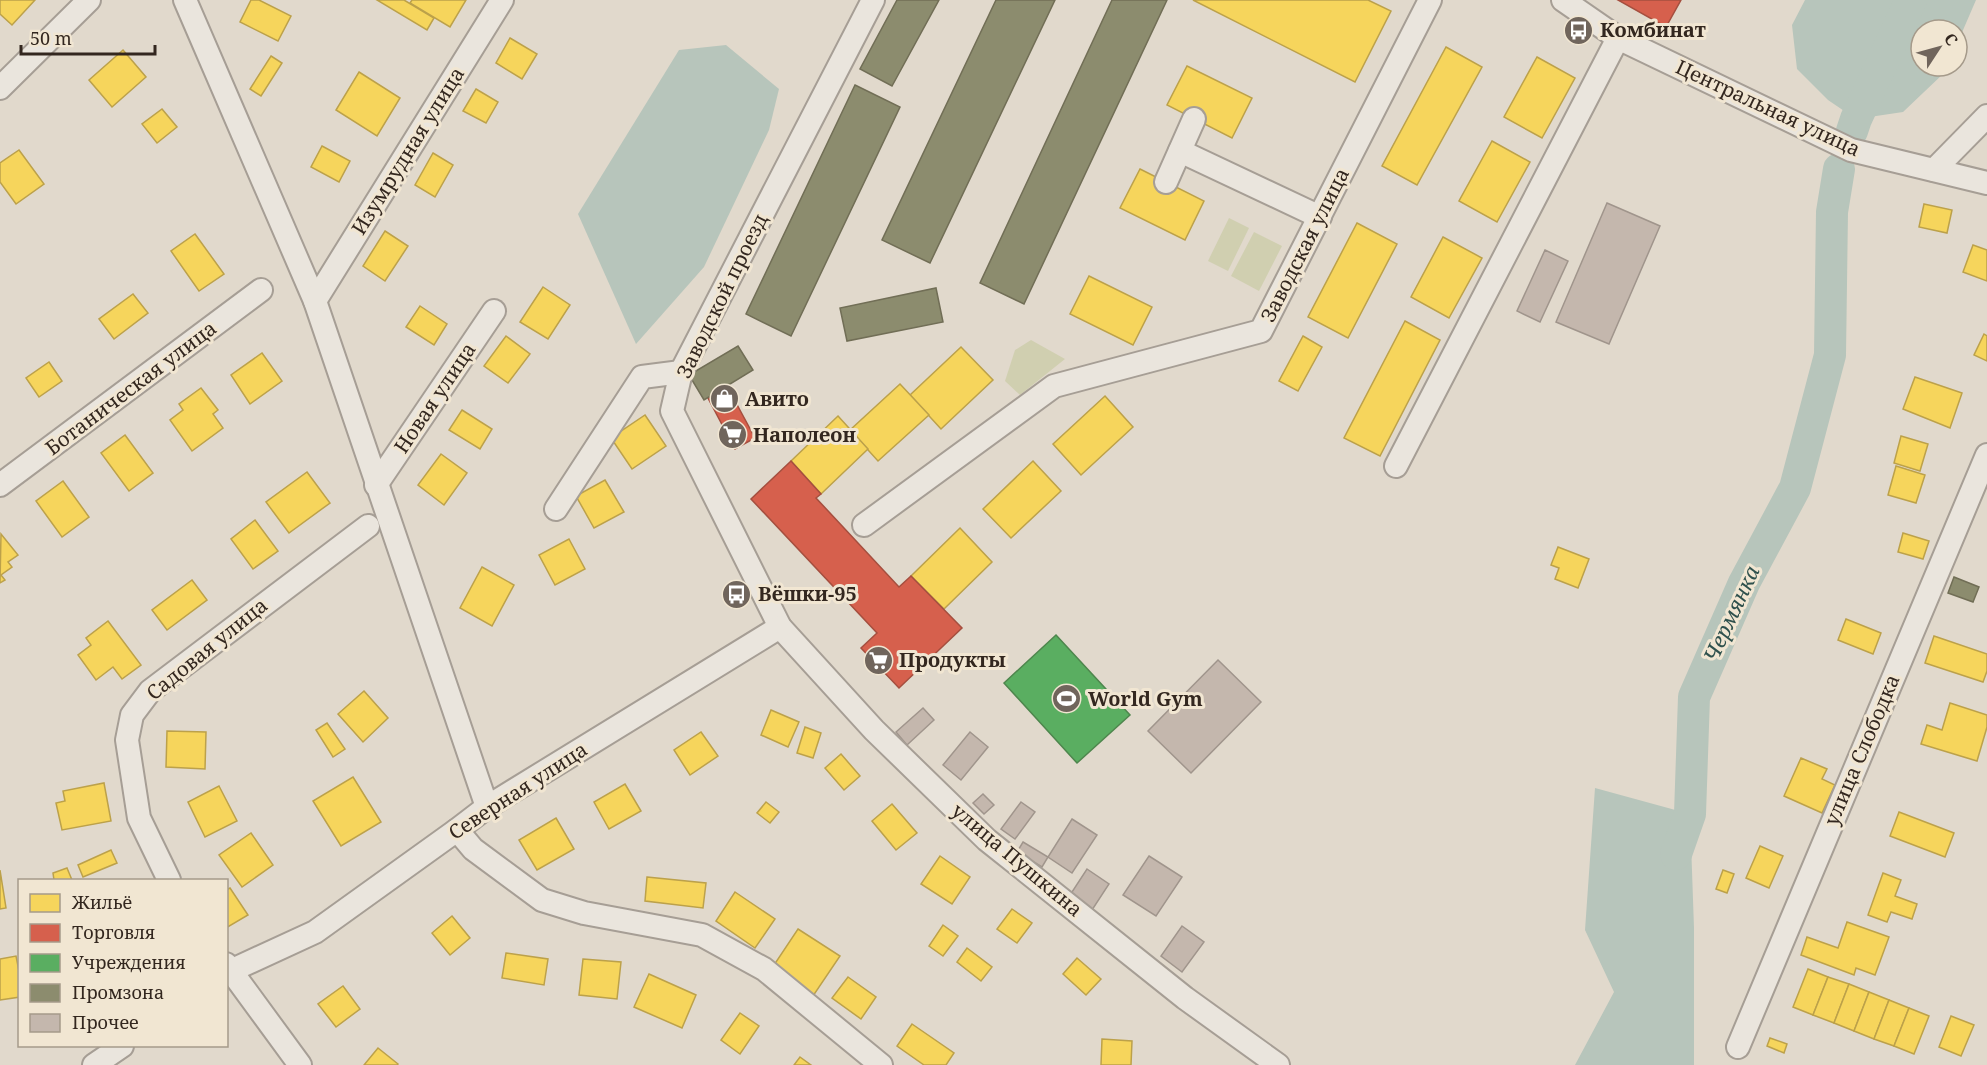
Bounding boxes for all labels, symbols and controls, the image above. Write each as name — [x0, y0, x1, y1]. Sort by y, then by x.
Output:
bus stop icon: Комбинат — [1563, 14, 1595, 46]
place label: Комбинат — [1600, 16, 1706, 43]
scale bar — [21, 18, 154, 56]
north arrow — [1909, 18, 1969, 78]
text: 50 m — [30, 26, 72, 50]
text: С — [1939, 28, 1963, 50]
street label: Центральная улица — [1672, 53, 1865, 162]
street label: Изумрудная улица — [345, 62, 470, 240]
street label: Заводская улица — [1254, 163, 1355, 327]
street label: Заводской проезд — [670, 209, 773, 383]
street label: Ботаническая улица — [40, 314, 222, 461]
street label: Новая улица — [388, 337, 482, 458]
shop icon: Авито — [708, 383, 740, 415]
place label: Авито — [745, 385, 809, 412]
supermarket icon: Наполеон — [716, 419, 748, 451]
place label: Наполеон — [753, 421, 856, 448]
water label: Чермянка — [1697, 561, 1766, 666]
bus stop icon: Вёшки-95 — [721, 578, 753, 610]
place label: Вёшки-95 — [758, 580, 857, 607]
street label: Садовая улица — [141, 591, 273, 706]
supermarket icon: Продукты — [862, 644, 894, 676]
place label: Продукты — [899, 646, 1006, 673]
street label: улица Слободка — [1817, 670, 1906, 830]
sports icon: World Gym — [1051, 683, 1083, 715]
place label: World Gym — [1088, 685, 1203, 712]
street label: Северная улица — [443, 736, 592, 846]
street label: улица Пушкина — [946, 797, 1088, 922]
legend — [18, 879, 228, 1047]
text: Жильё — [71, 890, 132, 914]
text: Торговля — [72, 920, 155, 944]
text: Учреждения — [72, 950, 186, 974]
text: Промзона — [72, 980, 164, 1004]
text: Прочее — [72, 1010, 139, 1034]

